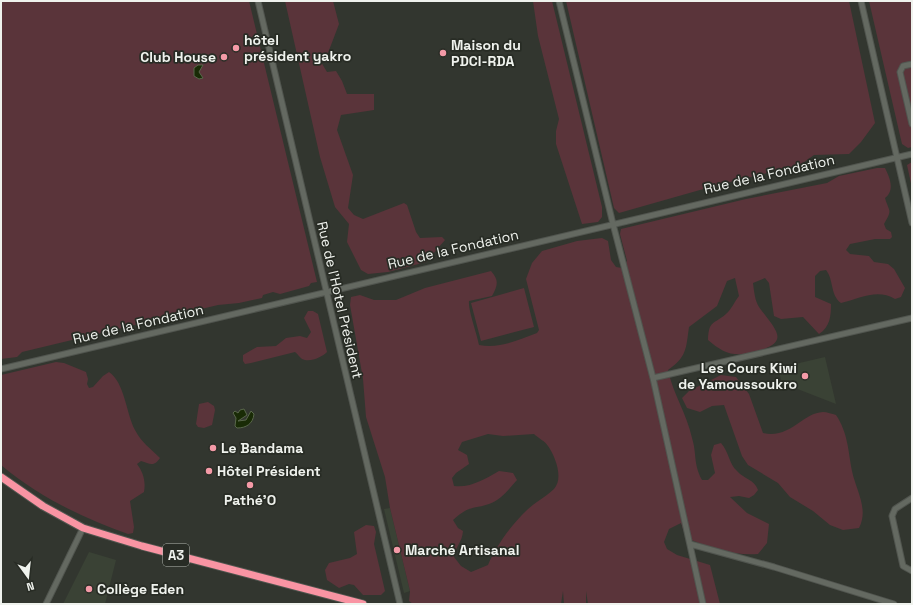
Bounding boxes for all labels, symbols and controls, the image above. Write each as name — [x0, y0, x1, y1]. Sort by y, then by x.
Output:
place label: hôtel président yakro — [244, 31, 351, 65]
place label: Maison du PDCI-RDA — [451, 36, 521, 70]
marker: hôtel président yakro — [231, 43, 241, 53]
place label: Club House — [140, 48, 216, 66]
marker: Maison du PDCI-RDA — [438, 48, 448, 58]
marker: Club House — [219, 52, 229, 62]
street label: Rue de la Fondation — [702, 150, 836, 198]
street label: Rue de l'Hotel Président — [313, 220, 367, 380]
street label: Rue de la Fondation — [386, 225, 520, 273]
street label: Rue de la Fondation — [71, 300, 205, 348]
place label: Les Cours Kiwi de Yamoussoukro — [678, 359, 797, 393]
marker: Les Cours Kiwi de Yamoussoukro — [800, 371, 810, 381]
place label: Le Bandama — [221, 439, 303, 457]
marker: Le Bandama — [208, 443, 218, 453]
place label: Hôtel Président — [217, 462, 321, 480]
marker: Hôtel Président — [204, 466, 214, 476]
marker: Pathé'O — [245, 480, 255, 490]
place label: Pathé'O — [224, 491, 276, 509]
place label: Marché Artisanal — [405, 541, 519, 559]
road number: A3 — [163, 544, 189, 566]
marker: Marché Artisanal — [392, 545, 402, 555]
north arrow — [8, 557, 48, 597]
text: N — [25, 579, 36, 594]
place label: Collège Eden — [97, 580, 184, 598]
marker: Collège Eden — [84, 584, 94, 594]

